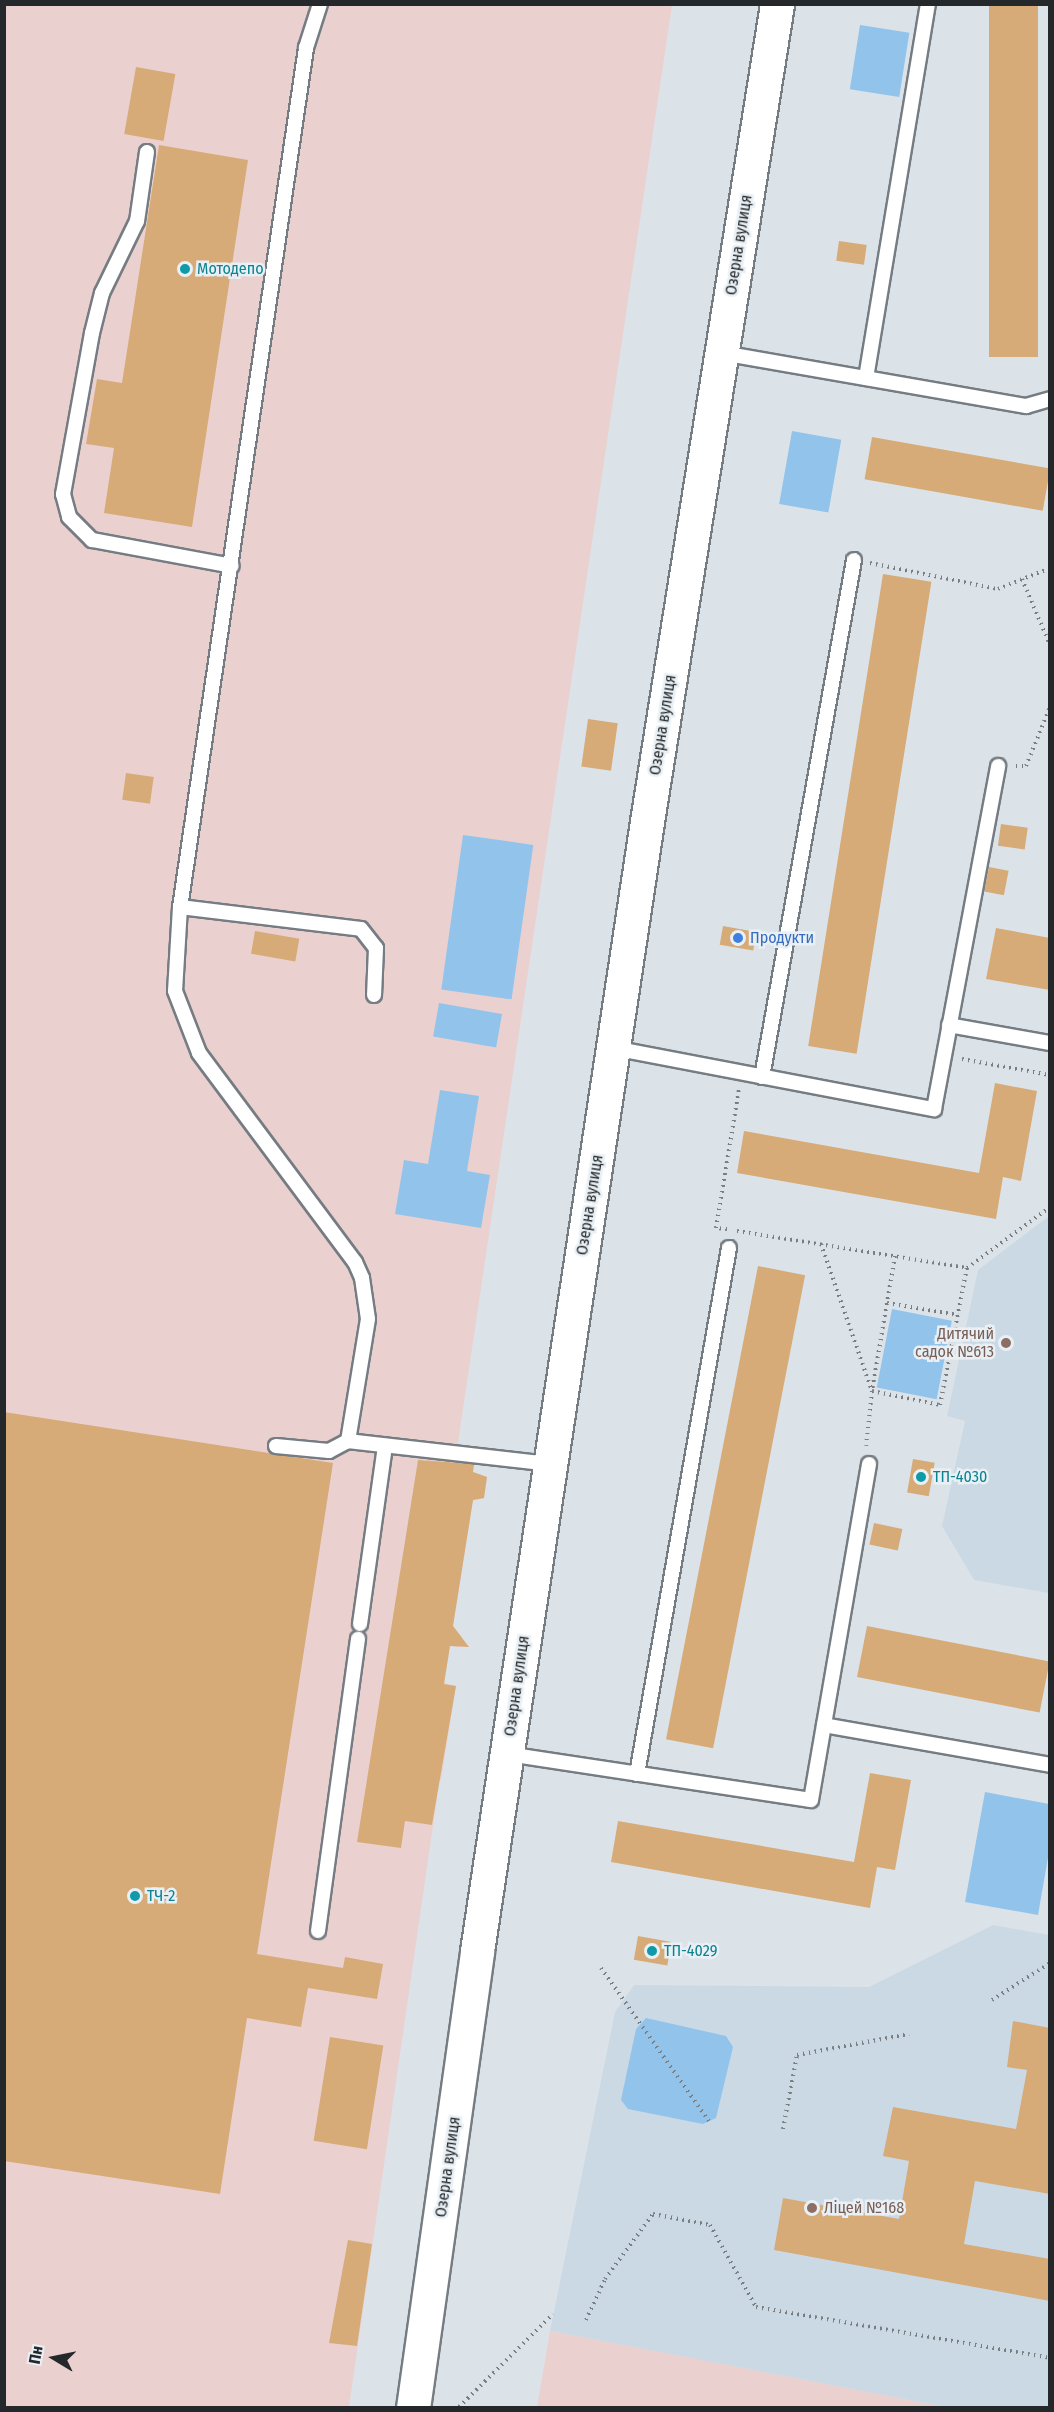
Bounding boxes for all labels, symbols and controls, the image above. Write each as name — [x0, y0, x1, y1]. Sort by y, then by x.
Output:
street label: Озерна вулиця — [722, 193, 756, 297]
place label: Мотодепо — [197, 259, 264, 279]
marker: Мотодепо — [178, 262, 192, 276]
street label: Озерна вулиця — [646, 673, 680, 777]
place label: Продукти — [750, 928, 814, 948]
marker: Продукти — [731, 931, 745, 945]
street label: Озерна вулиця — [573, 1153, 607, 1257]
place label: Дитячий садок №613 — [915, 1324, 994, 1362]
marker: Дитячий садок №613 — [999, 1336, 1013, 1350]
place label: ТП-4030 — [933, 1467, 987, 1487]
marker: ТП-4030 — [914, 1470, 928, 1484]
street label: Озерна вулиця — [500, 1634, 534, 1738]
place label: ТЧ-2 — [147, 1886, 175, 1906]
marker: ТЧ-2 — [128, 1889, 142, 1903]
place label: ТП-4029 — [664, 1941, 717, 1961]
marker: ТП-4029 — [645, 1944, 659, 1958]
street label: Озерна вулиця — [431, 2115, 465, 2219]
place label: Ліцей №168 — [824, 2198, 904, 2218]
marker: Ліцей №168 — [805, 2201, 819, 2215]
north arrow — [24, 2328, 84, 2388]
text: Пн — [25, 2344, 47, 2365]

